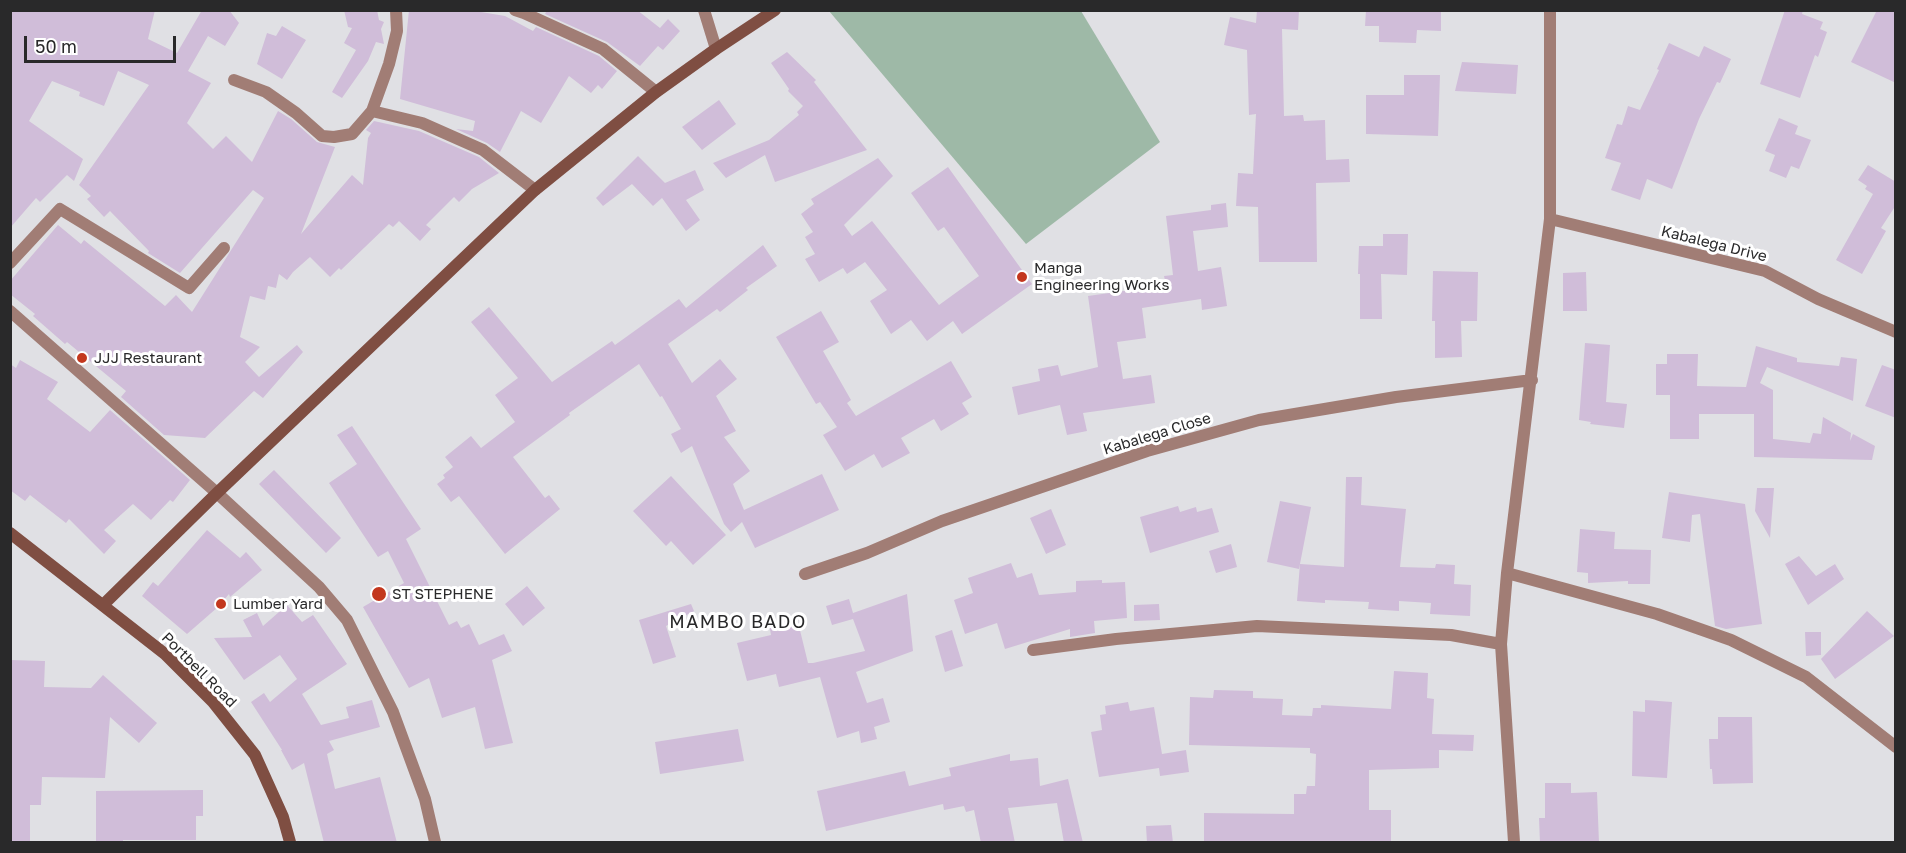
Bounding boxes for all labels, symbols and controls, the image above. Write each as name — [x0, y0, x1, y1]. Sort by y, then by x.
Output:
scale bar — [27, 24, 178, 62]
text: 50 m — [35, 35, 77, 57]
street label: Kabalega Drive — [1659, 222, 1769, 266]
place label: Manga Engineering Works — [1034, 259, 1169, 294]
marker: Manga Engineering Works — [1015, 270, 1029, 284]
place label: JJJ Restaurant — [94, 349, 202, 367]
marker: JJJ Restaurant — [75, 351, 89, 365]
street label: Kabalega Close — [1101, 409, 1213, 459]
marker: ST STEPHENE — [370, 585, 388, 603]
place label: ST STEPHENE — [392, 585, 493, 603]
place label: Lumber Yard — [233, 595, 323, 613]
marker: Lumber Yard — [214, 597, 228, 611]
district label: MAMBO BADO — [669, 611, 807, 633]
street label: Portbell Road — [158, 629, 240, 711]

